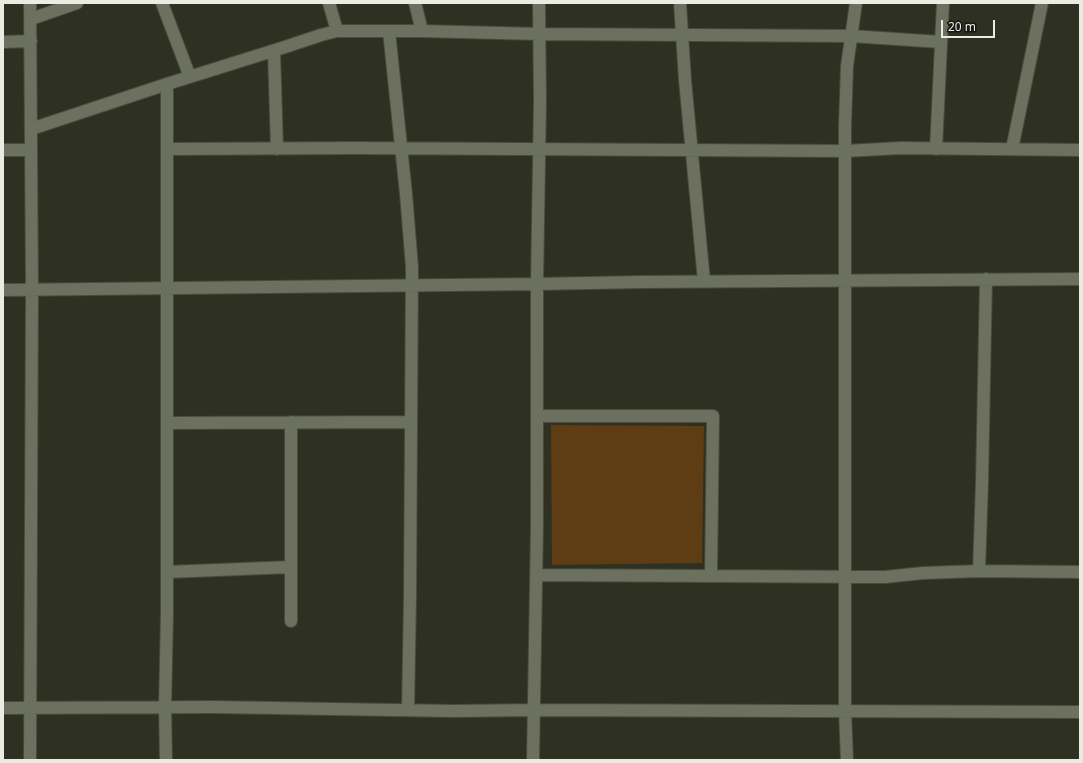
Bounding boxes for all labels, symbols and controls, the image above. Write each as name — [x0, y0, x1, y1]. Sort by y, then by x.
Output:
scale bar — [943, 12, 997, 38]
text: 20 m — [948, 18, 976, 35]

